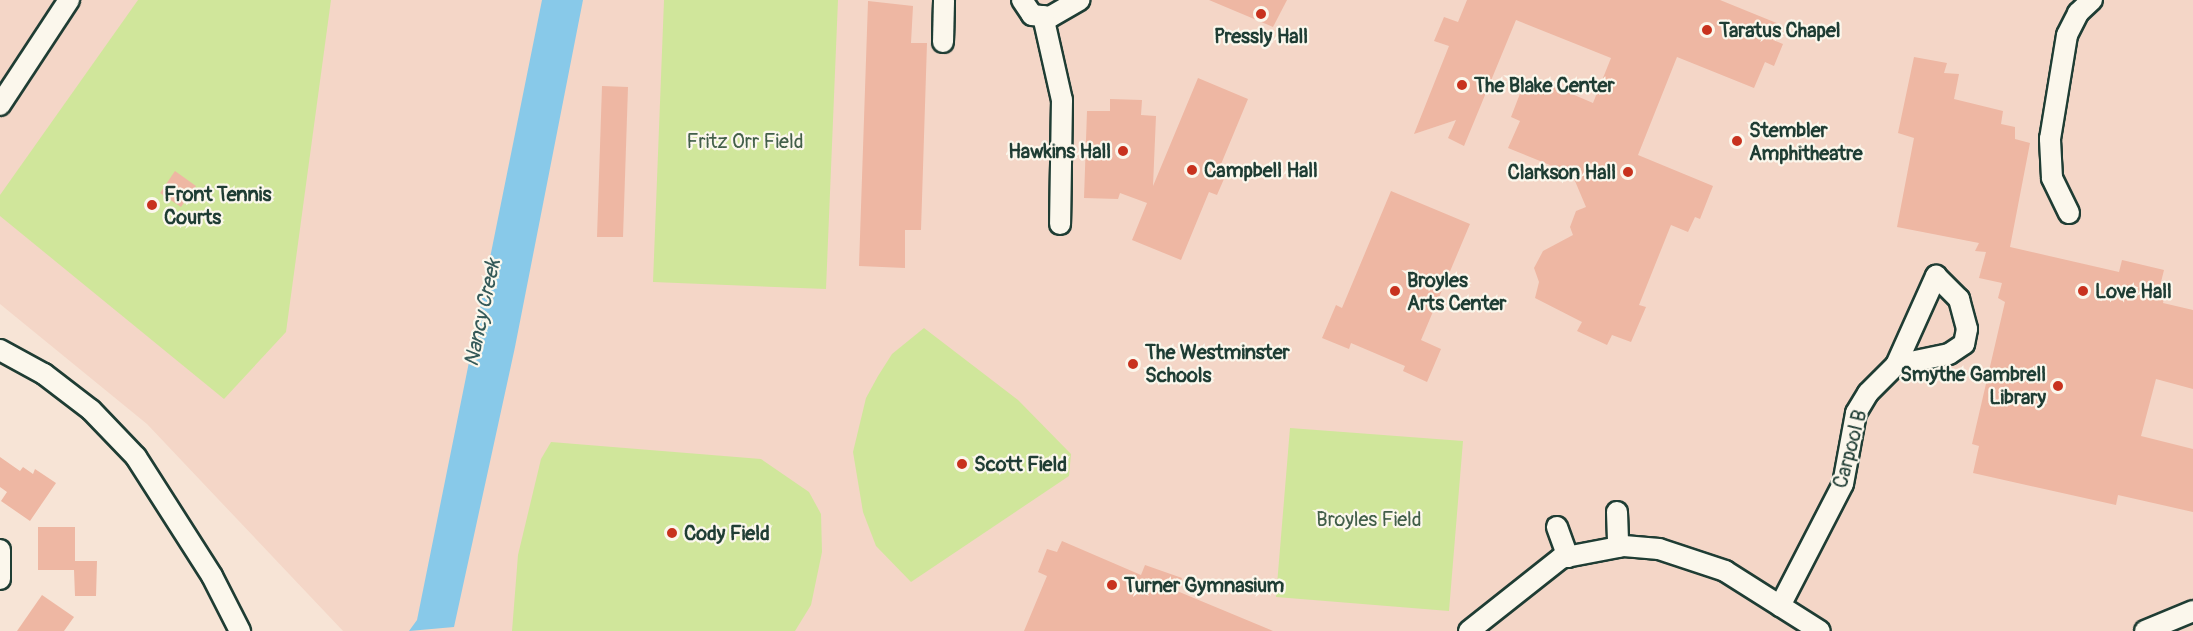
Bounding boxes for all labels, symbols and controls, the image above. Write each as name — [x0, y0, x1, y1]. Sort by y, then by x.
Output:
marker: Pressly Hall — [1254, 7, 1268, 21]
place label: Taratus Chapel — [1719, 18, 1841, 42]
marker: Taratus Chapel — [1700, 23, 1714, 37]
place label: Pressly Hall — [1214, 24, 1308, 48]
place label: The Blake Center — [1474, 73, 1615, 97]
marker: The Blake Center — [1455, 78, 1469, 92]
place label: Stembler Amphitheatre — [1749, 118, 1863, 165]
park label: Fritz Orr Field — [687, 129, 803, 153]
marker: Stembler Amphitheatre — [1730, 134, 1744, 148]
place label: Hawkins Hall — [1008, 139, 1111, 163]
marker: Hawkins Hall — [1116, 144, 1130, 158]
place label: Campbell Hall — [1204, 158, 1318, 182]
place label: Clarkson Hall — [1508, 160, 1616, 184]
marker: Campbell Hall — [1185, 163, 1199, 177]
marker: Clarkson Hall — [1621, 165, 1635, 179]
place label: Front Tennis Courts — [164, 182, 271, 229]
marker: Front Tennis Courts — [145, 198, 159, 212]
water label: Nancy Creek — [459, 257, 507, 369]
place label: Broyles Arts Center — [1407, 268, 1506, 315]
place label: Love Hall — [2095, 279, 2172, 303]
marker: Broyles Arts Center — [1388, 284, 1402, 298]
marker: Love Hall — [2076, 284, 2090, 298]
place label: The Westminster Schools — [1145, 340, 1290, 387]
marker: The Westminster Schools — [1126, 357, 1140, 371]
place label: Smythe Gambrell Library — [1900, 362, 2046, 409]
marker: Smythe Gambrell Library — [2051, 379, 2065, 393]
street label: Carpool B — [1828, 407, 1872, 491]
place label: Scott Field — [974, 452, 1067, 476]
marker: Scott Field — [955, 457, 969, 471]
park label: Broyles Field — [1316, 507, 1422, 531]
place label: Cody Field — [684, 521, 770, 545]
marker: Cody Field — [665, 526, 679, 540]
place label: Turner Gymnasium — [1124, 573, 1284, 597]
marker: Turner Gymnasium — [1105, 578, 1119, 592]

